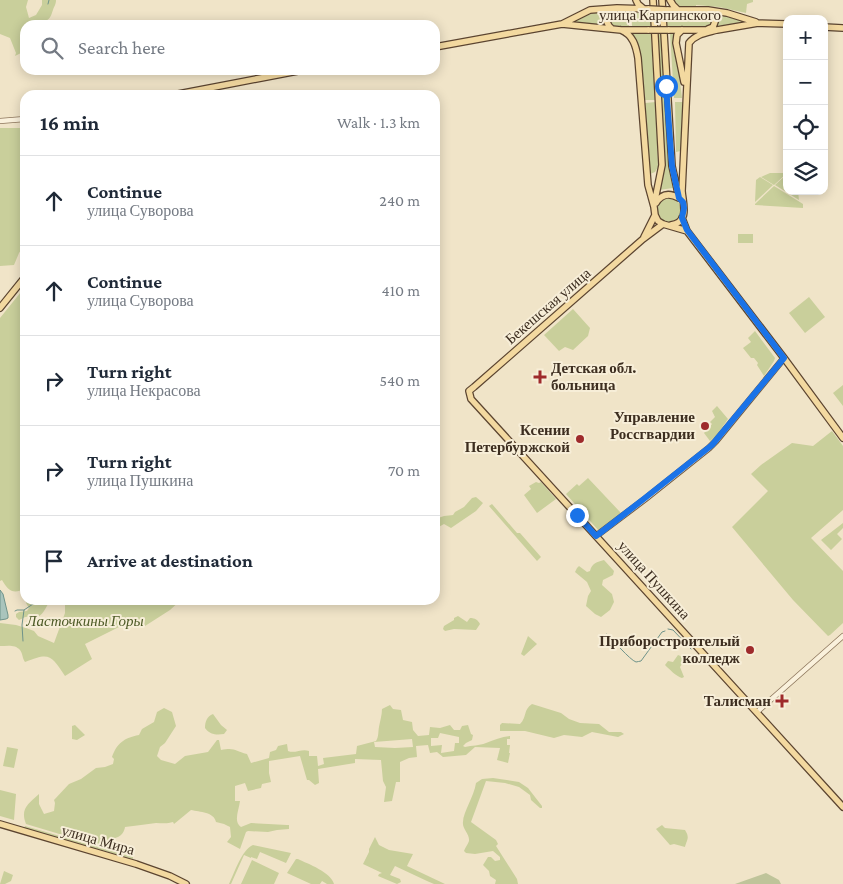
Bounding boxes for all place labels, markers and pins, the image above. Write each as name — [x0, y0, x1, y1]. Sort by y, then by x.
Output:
place label: Детская обл. больница — [551, 360, 637, 393]
marker: Детская обл. больница — [533, 370, 547, 384]
place label: Управление Россгвардии — [610, 409, 695, 442]
marker: Управление Россгвардии — [699, 420, 711, 432]
place label: Ксении Петербуржской — [465, 422, 570, 455]
marker: Ксении Петербуржской — [574, 433, 586, 445]
place label: Приборостроителый колледж — [599, 633, 740, 666]
marker: Приборостроителый колледж — [744, 644, 756, 656]
place label: Талисман — [704, 693, 771, 709]
marker: Талисман — [775, 694, 789, 708]

